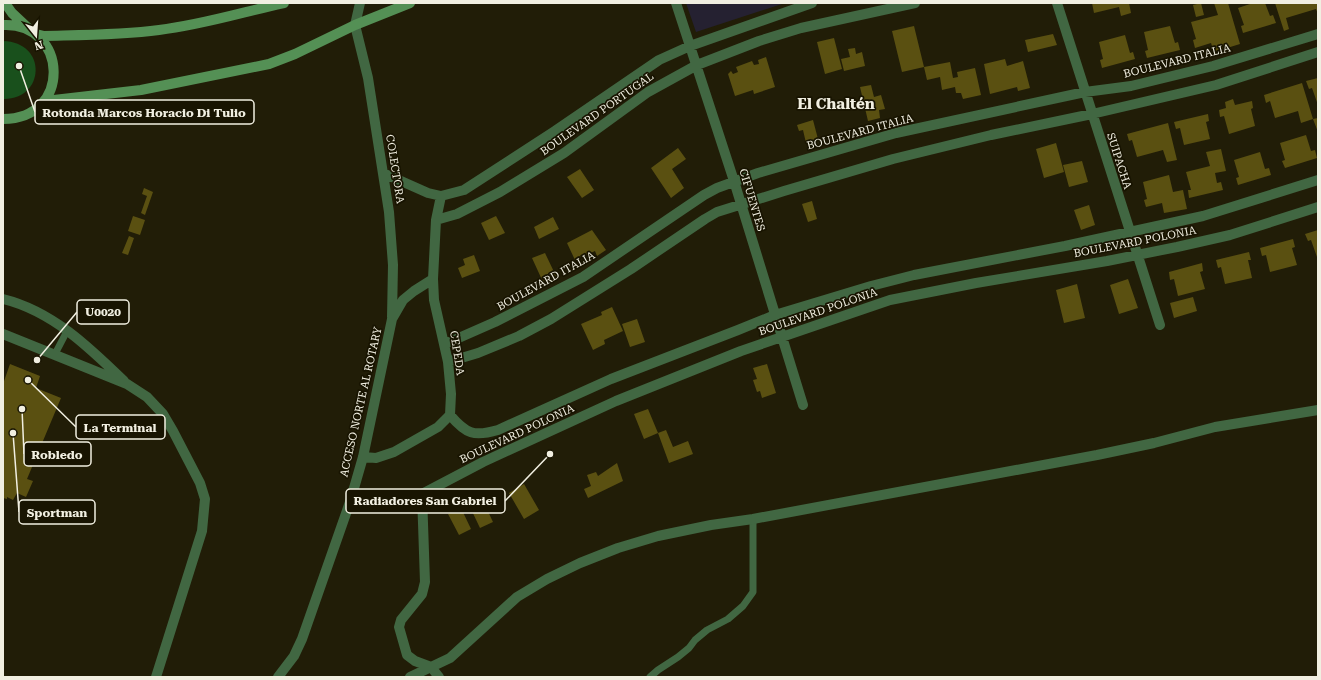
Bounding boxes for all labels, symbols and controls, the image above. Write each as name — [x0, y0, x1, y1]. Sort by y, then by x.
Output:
north arrow — [16, 16, 56, 56]
text: N — [32, 38, 45, 53]
street label: BOULEVARD ITALIA — [1122, 41, 1232, 81]
street label: BOULEVARD PORTUGAL — [538, 70, 656, 158]
district label: El Chaltén — [797, 95, 875, 113]
callout: Rotonda Marcos Horacio Di Tulio — [35, 100, 254, 124]
text: Rotonda Marcos Horacio Di Tulio — [42, 106, 246, 120]
street label: BOULEVARD ITALIA — [805, 111, 915, 152]
street label: SUIPACHA — [1104, 131, 1134, 191]
street label: COLECTORA — [383, 134, 407, 205]
street label: CIFUENTES — [736, 167, 768, 233]
street label: BOULEVARD POLONIA — [1073, 224, 1198, 260]
street label: BOULEVARD ITALIA — [495, 249, 597, 313]
street label: BOULEVARD POLONIA — [757, 285, 879, 338]
callout: U0020 — [77, 300, 129, 324]
text: U0020 — [85, 305, 121, 319]
street label: ACCESO NORTE AL ROTARY — [337, 325, 385, 478]
street label: CEPEDA — [447, 330, 467, 377]
street label: BOULEVARD POLONIA — [458, 402, 576, 466]
callout: La Terminal — [76, 415, 165, 439]
text: La Terminal — [84, 421, 156, 435]
callout: Robledo — [24, 442, 91, 466]
text: Robledo — [31, 448, 83, 462]
callout: Radiadores San Gabriel — [346, 489, 505, 513]
text: Radiadores San Gabriel — [354, 494, 497, 508]
callout: Sportman — [19, 500, 95, 524]
text: Sportman — [27, 506, 87, 520]

